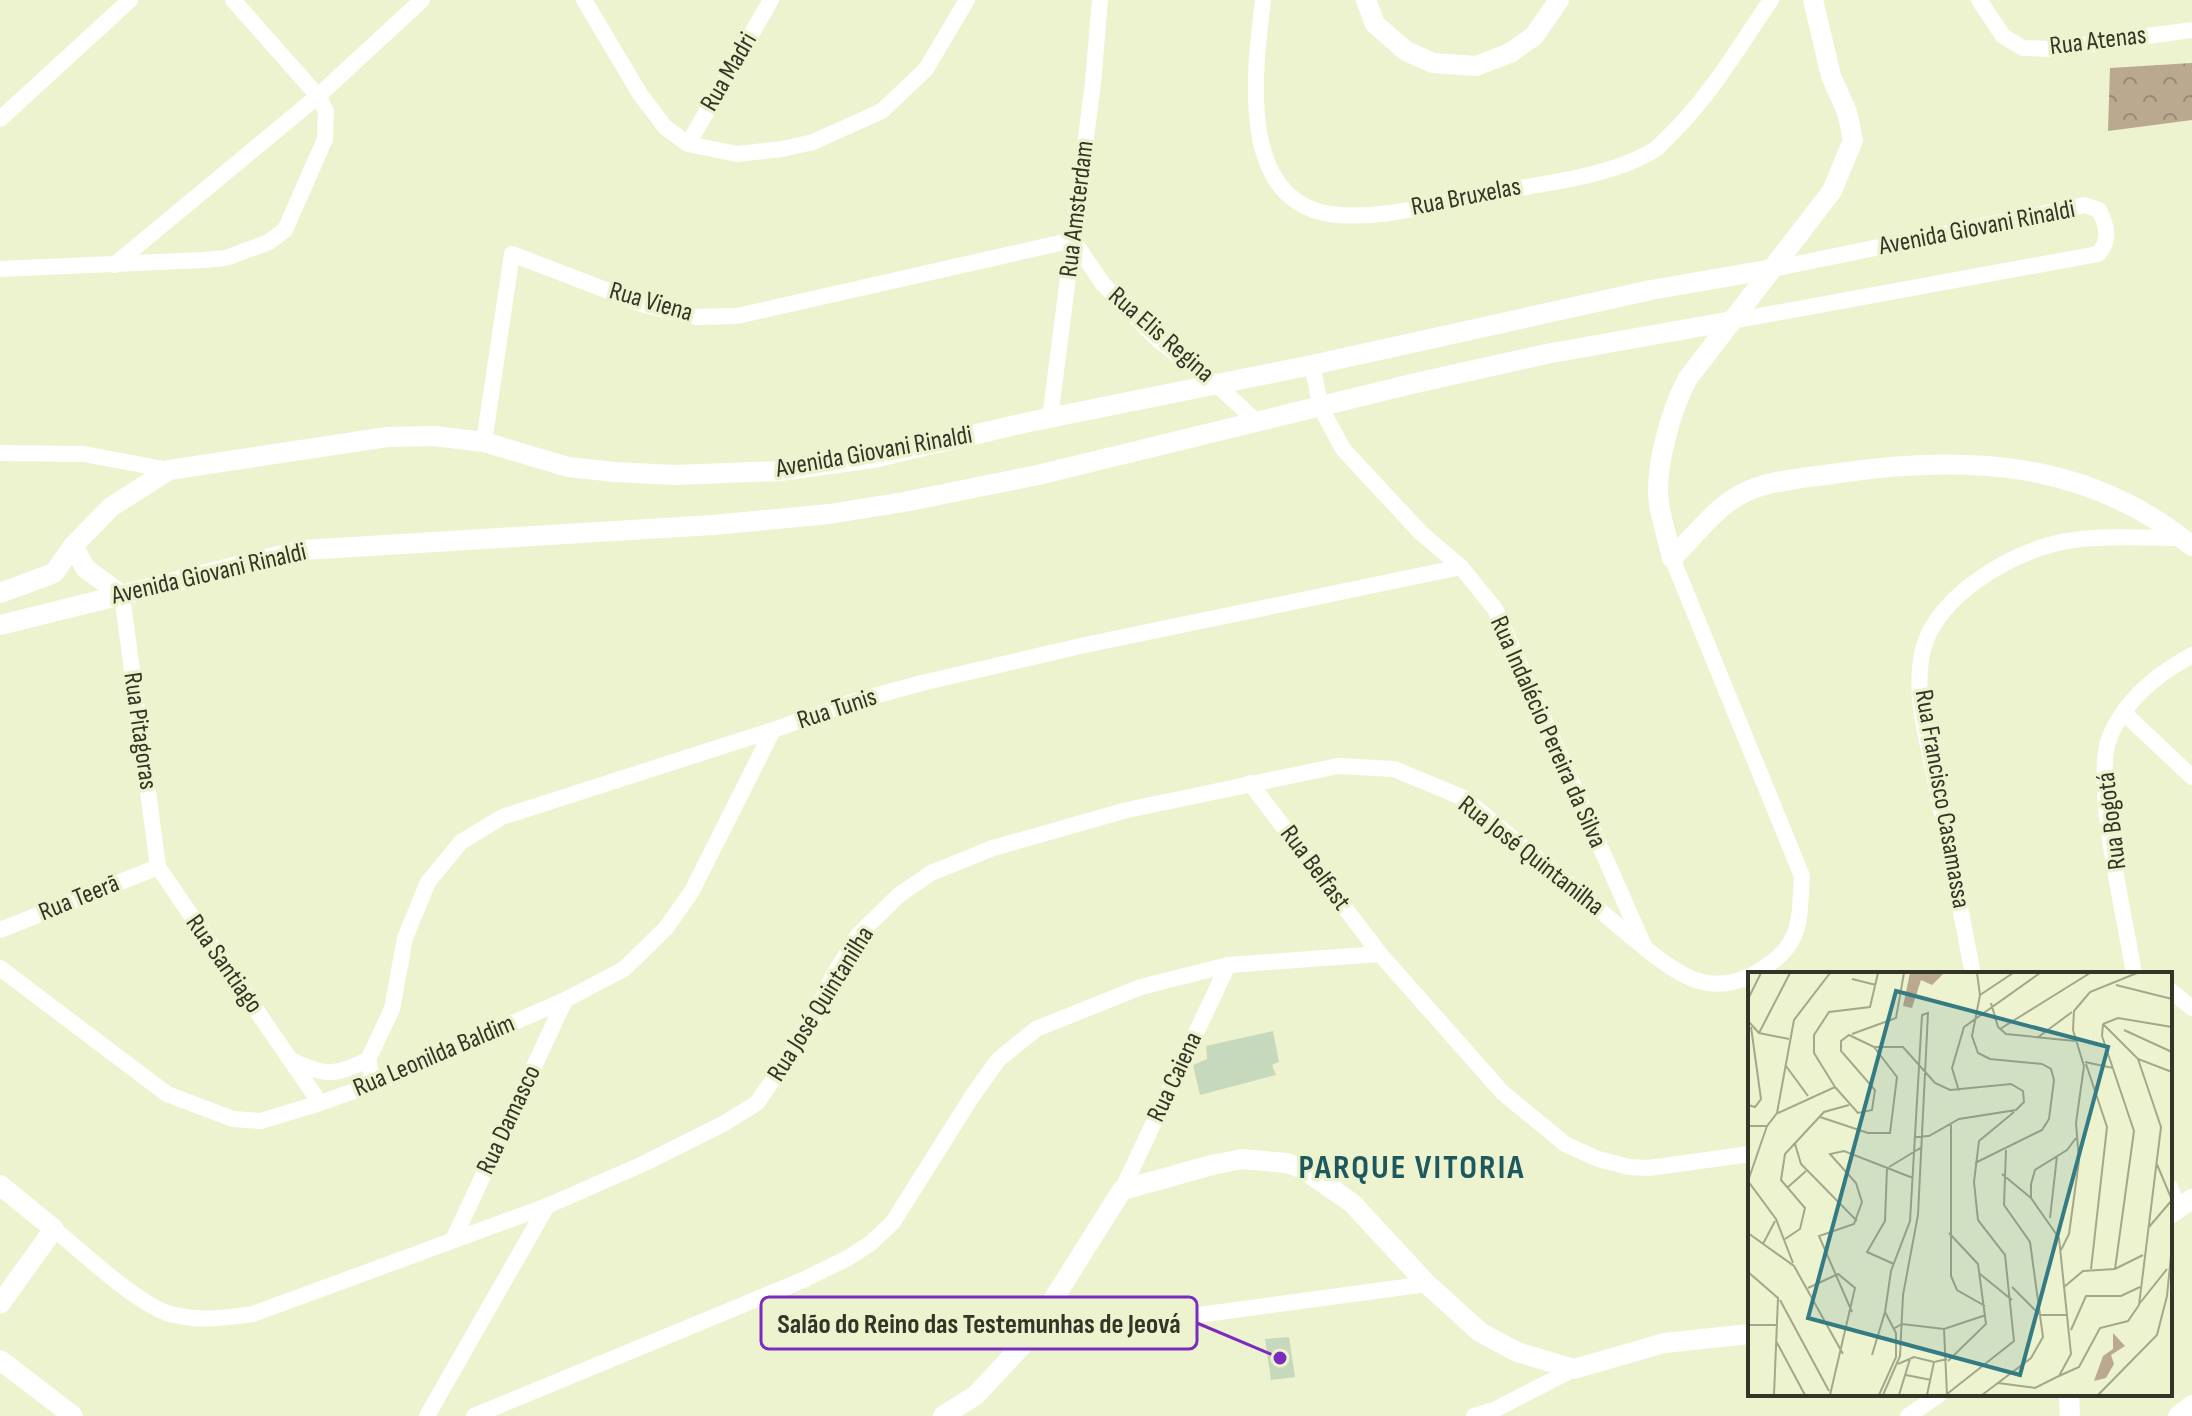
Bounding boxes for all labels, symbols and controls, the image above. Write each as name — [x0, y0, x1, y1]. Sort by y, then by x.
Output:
street label: Rua Atenas — [2048, 20, 2148, 62]
street label: Rua Madri — [694, 27, 764, 117]
street label: Rua Amsterdam — [1053, 139, 1101, 279]
street label: Rua Bruxelas — [1409, 171, 1523, 223]
street label: Avenida Giovani Rinaldi — [1875, 194, 2078, 262]
street label: Rua Viena — [606, 275, 696, 329]
street label: Rua Elis Regina — [1102, 281, 1220, 389]
street label: Avenida Giovani Rinaldi — [772, 419, 975, 485]
street label: Avenida Giovani Rinaldi — [108, 537, 309, 612]
street label: Rua Indalécio Pereira da Silva — [1483, 611, 1613, 853]
street label: Rua Pitagoras — [116, 670, 164, 792]
street label: Rua Tunis — [793, 682, 881, 736]
street label: Rua Francisco Casamassa — [1908, 687, 1976, 911]
street label: Rua Bogotá — [2091, 770, 2133, 872]
street label: Rua José Quintanilha — [1452, 789, 1610, 923]
street label: Rua Belfast — [1273, 819, 1357, 917]
street label: Rua Teerã — [34, 868, 124, 928]
street label: Rua Santiago — [179, 909, 269, 1019]
street label: Rua José Quintanilha — [761, 921, 881, 1087]
inset map — [1748, 972, 2172, 1396]
street label: Rua Leonilda Baldim — [349, 1008, 519, 1104]
street label: Rua Caiena — [1141, 1027, 1209, 1127]
street label: Rua Damasco — [470, 1061, 548, 1179]
district label: PARQUE VITORIA — [1299, 1147, 1525, 1188]
callout: Salão do Reino das Testemunhas de Jeová — [761, 1297, 1197, 1349]
text: Salão do Reino das Testemunhas de Jeová — [777, 1308, 1181, 1341]

